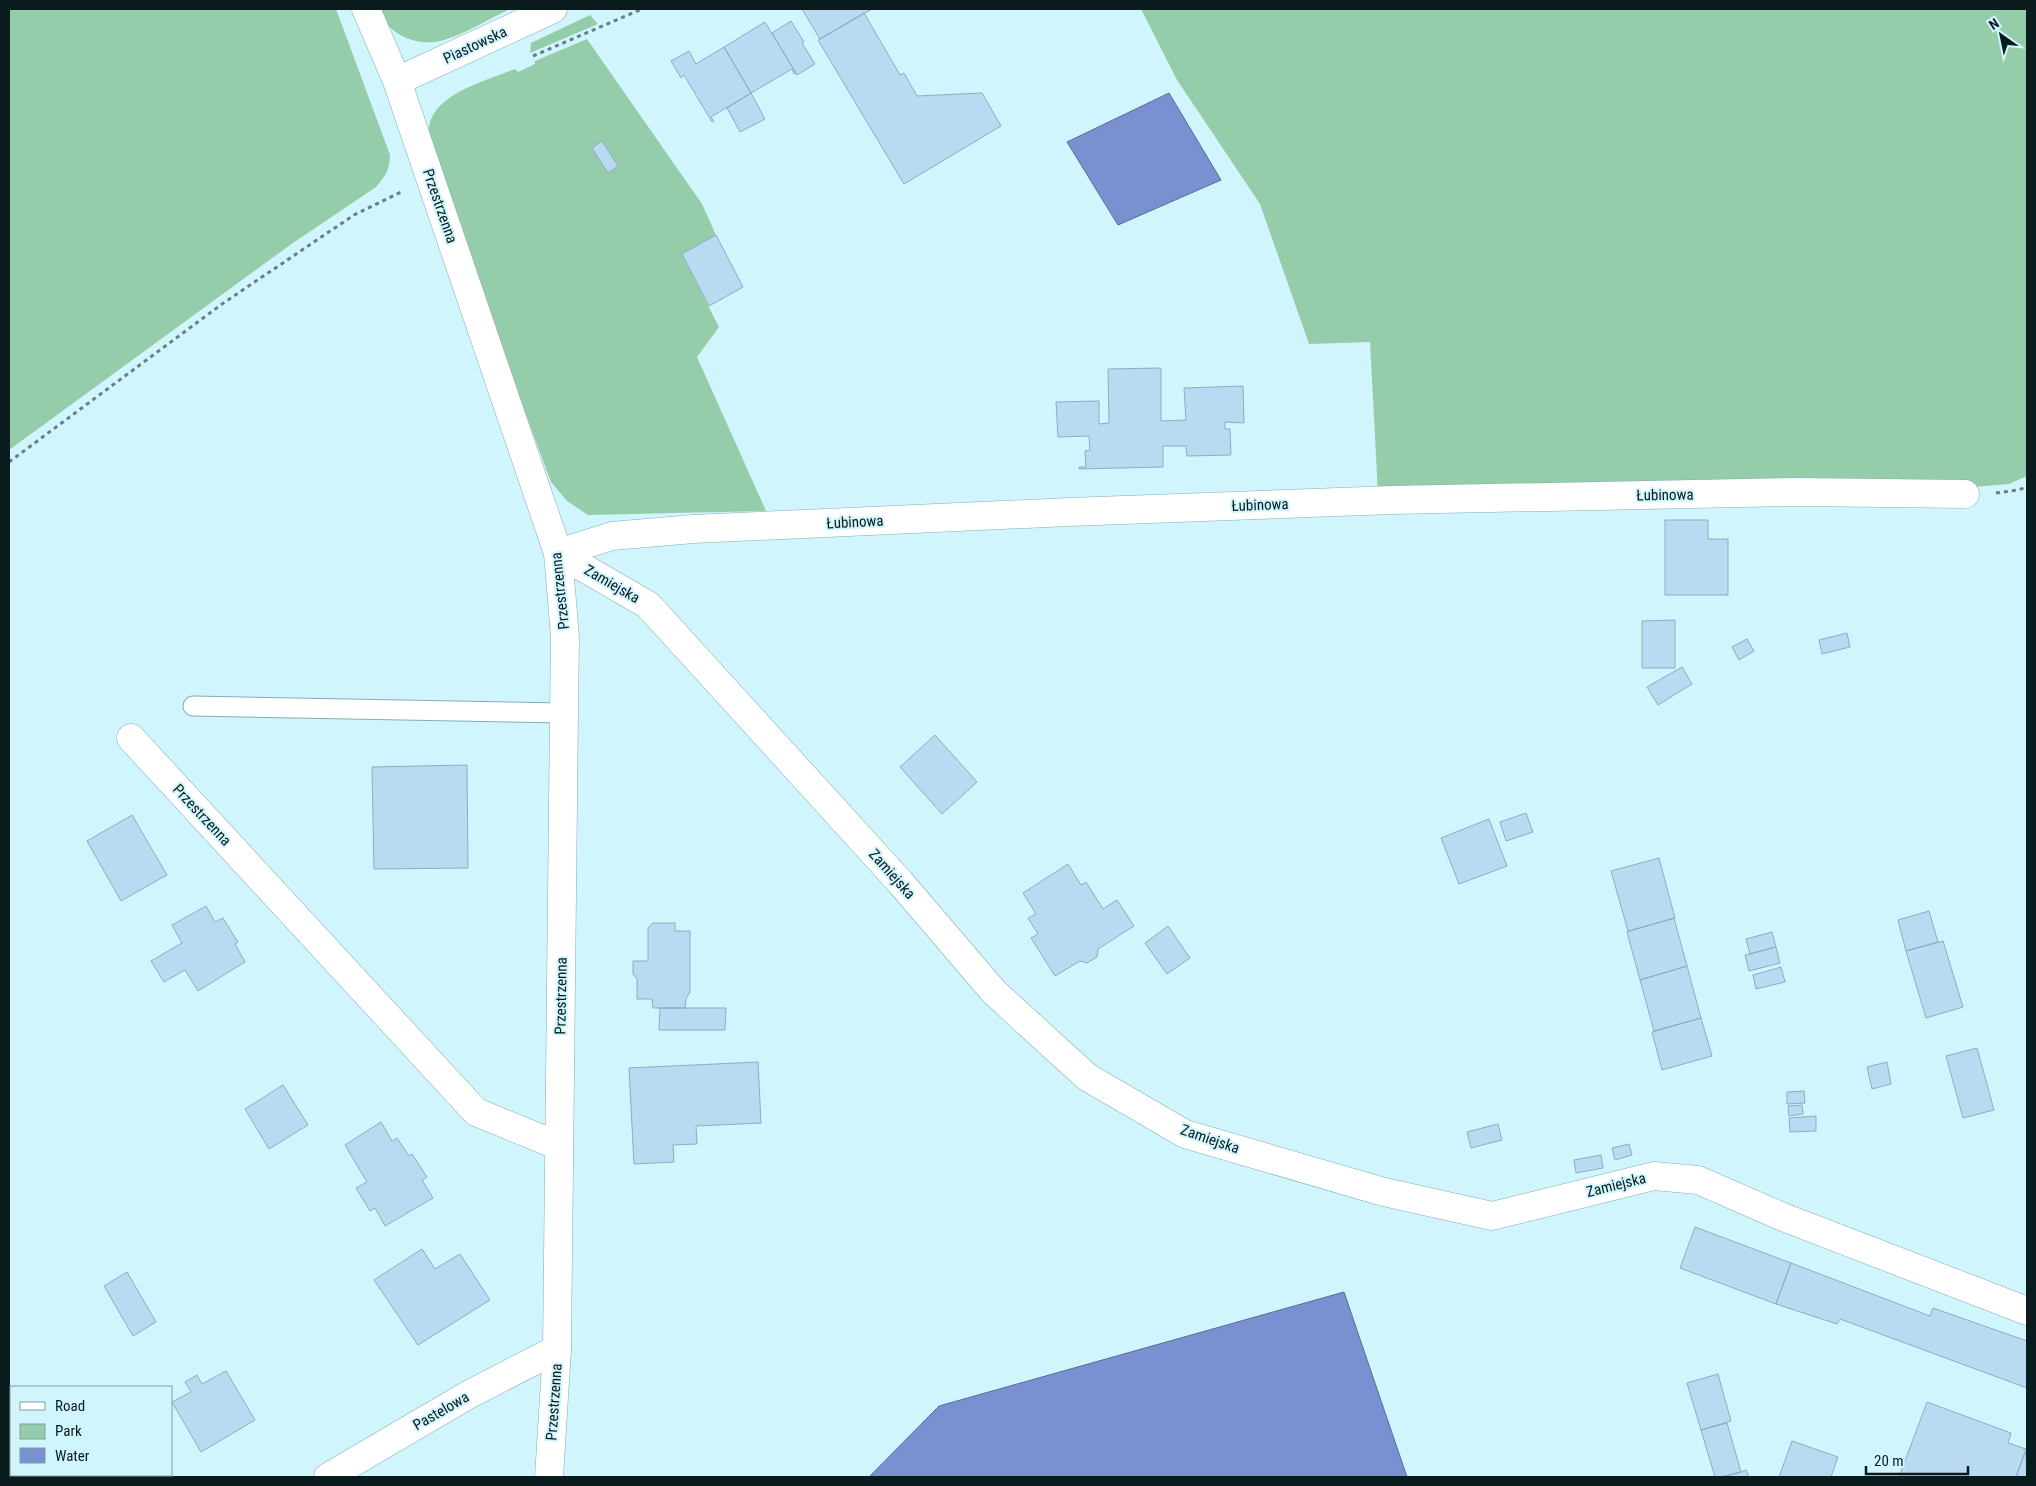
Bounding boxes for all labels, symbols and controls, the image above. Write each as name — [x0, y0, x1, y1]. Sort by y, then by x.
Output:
north arrow — [1976, 10, 2026, 60]
text: N — [1986, 15, 2002, 33]
street label: Piastowska — [440, 22, 510, 68]
street label: Przestrzenna — [419, 166, 461, 246]
street label: Łubinowa — [1636, 486, 1694, 504]
street label: Łubinowa — [1231, 495, 1289, 515]
street label: Łubinowa — [826, 512, 884, 532]
street label: Przestrzenna — [547, 552, 573, 630]
street label: Zamiejska — [581, 561, 643, 607]
street label: Przestrzenna — [169, 781, 235, 849]
street label: Zamiejska — [865, 845, 919, 903]
street label: Przestrzenna — [551, 957, 571, 1035]
street label: Zamiejska — [1178, 1121, 1242, 1157]
street label: Zamiejska — [1584, 1169, 1648, 1201]
street label: Przestrzenna — [542, 1363, 566, 1441]
legend — [10, 1386, 172, 1476]
street label: Pastelowa — [410, 1388, 472, 1434]
text: Road — [55, 1397, 85, 1415]
text: Park — [55, 1422, 82, 1440]
scale bar — [1866, 1444, 1968, 1476]
text: Water — [55, 1447, 90, 1465]
text: 20 m — [1874, 1452, 1904, 1470]

